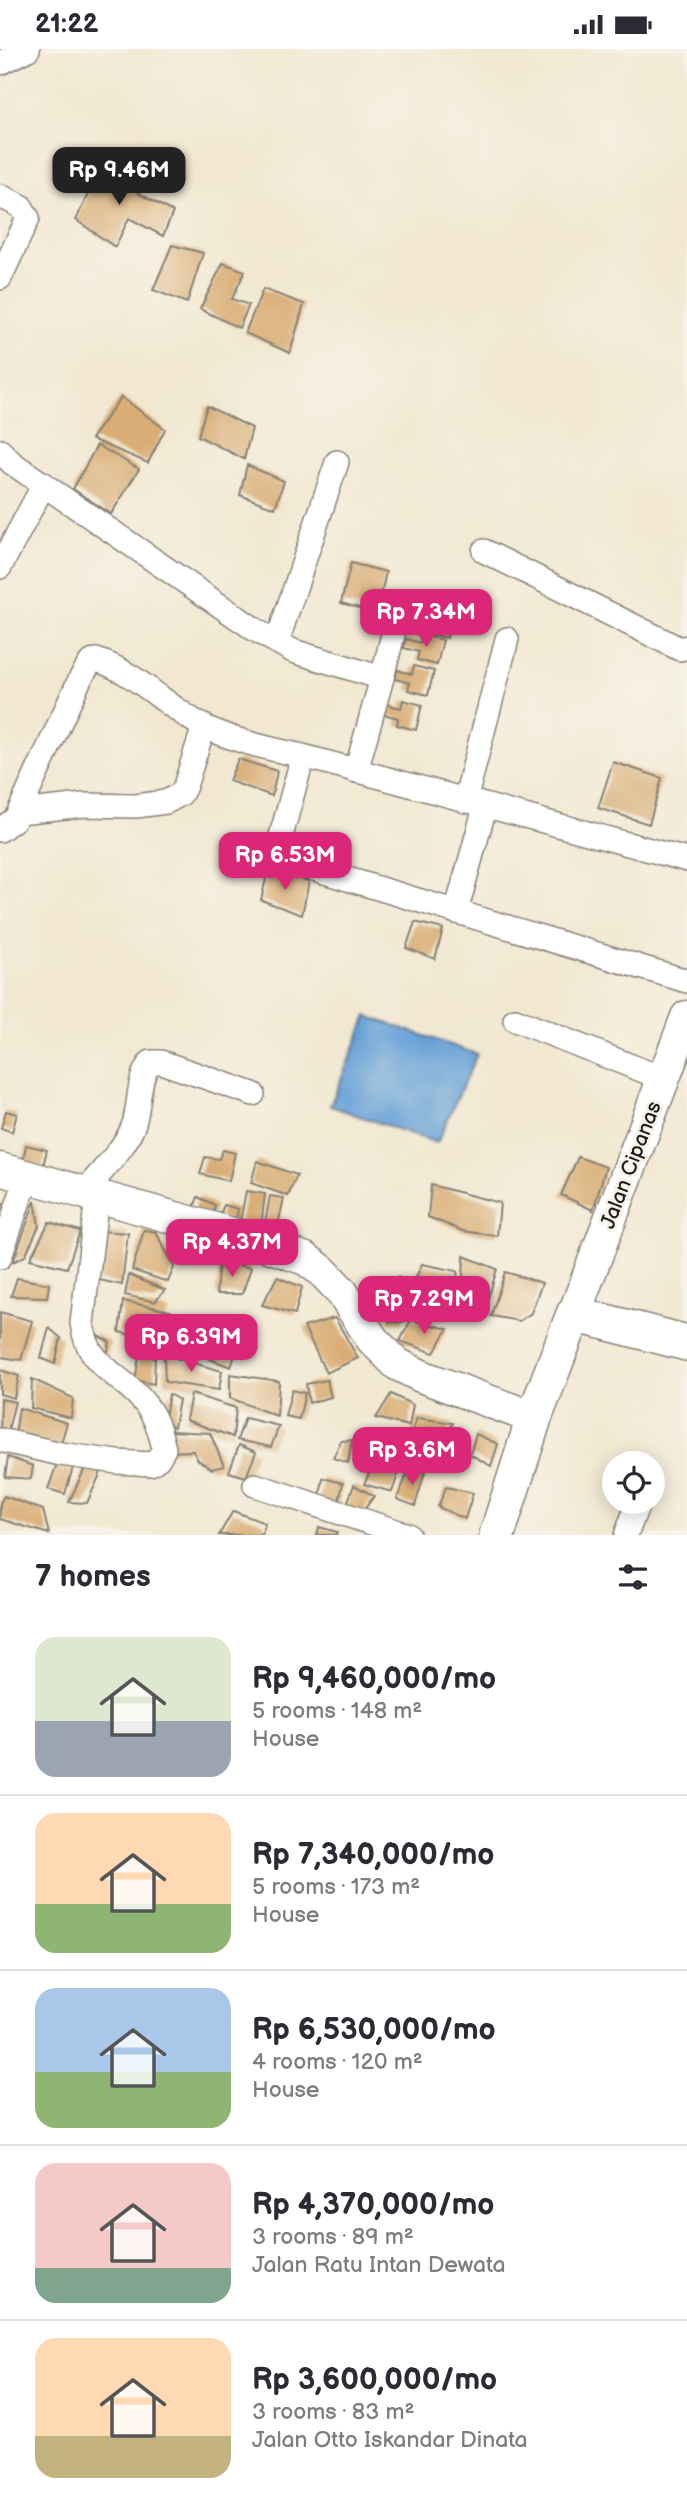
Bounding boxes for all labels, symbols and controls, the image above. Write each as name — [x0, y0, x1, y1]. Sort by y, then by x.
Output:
text: 21:22 — [35, 9, 98, 40]
pin: Rp 9.46M — [47, 148, 191, 207]
text: Rp 9.46M — [68, 156, 170, 184]
pin: Rp 7.34M — [354, 589, 498, 649]
text: Rp 7.34M — [376, 598, 476, 626]
pin: Rp 6.53M — [213, 833, 357, 892]
text: Rp 6.53M — [235, 841, 335, 869]
street label: Jalan Cipanas — [595, 1098, 667, 1232]
pin: Rp 4.37M — [160, 1219, 304, 1279]
text: Rp 4.37M — [182, 1228, 282, 1256]
pin: Rp 7.29M — [352, 1277, 496, 1336]
text: Rp 7.29M — [374, 1285, 474, 1313]
pin: Rp 6.39M — [119, 1315, 263, 1374]
text: Rp 6.39M — [141, 1323, 241, 1351]
pin: Rp 3.6M — [347, 1427, 477, 1487]
text: Rp 3.6M — [368, 1436, 456, 1464]
map controls — [602, 1451, 665, 1514]
button: locate — [602, 1451, 665, 1514]
icon: filters — [614, 1558, 652, 1596]
text: 7 homes — [35, 1559, 151, 1595]
text: Rp 9,460,000/mo — [252, 1661, 496, 1697]
icon: home — [91, 1665, 175, 1749]
text: 5 rooms · 148 m² — [252, 1697, 422, 1725]
text: House — [252, 1725, 319, 1753]
text: Rp 7,340,000/mo — [252, 1837, 494, 1873]
icon: home — [91, 1841, 175, 1925]
text: 5 rooms · 173 m² — [252, 1873, 420, 1901]
text: House — [252, 1901, 319, 1929]
text: Rp 6,530,000/mo — [252, 2012, 496, 2048]
icon: home — [91, 2016, 175, 2100]
text: 4 rooms · 120 m² — [252, 2048, 423, 2076]
text: House — [252, 2076, 319, 2104]
text: Rp 4,370,000/mo — [252, 2187, 494, 2223]
icon: home — [91, 2191, 175, 2275]
text: 3 rooms · 89 m² — [252, 2223, 414, 2251]
text: Jalan Ratu Intan Dewata — [252, 2251, 506, 2279]
text: Rp 3,600,000/mo — [252, 2362, 497, 2398]
icon: home — [91, 2366, 175, 2450]
text: 3 rooms · 83 m² — [252, 2398, 414, 2426]
text: Jalan Otto Iskandar Dinata — [252, 2426, 528, 2454]

